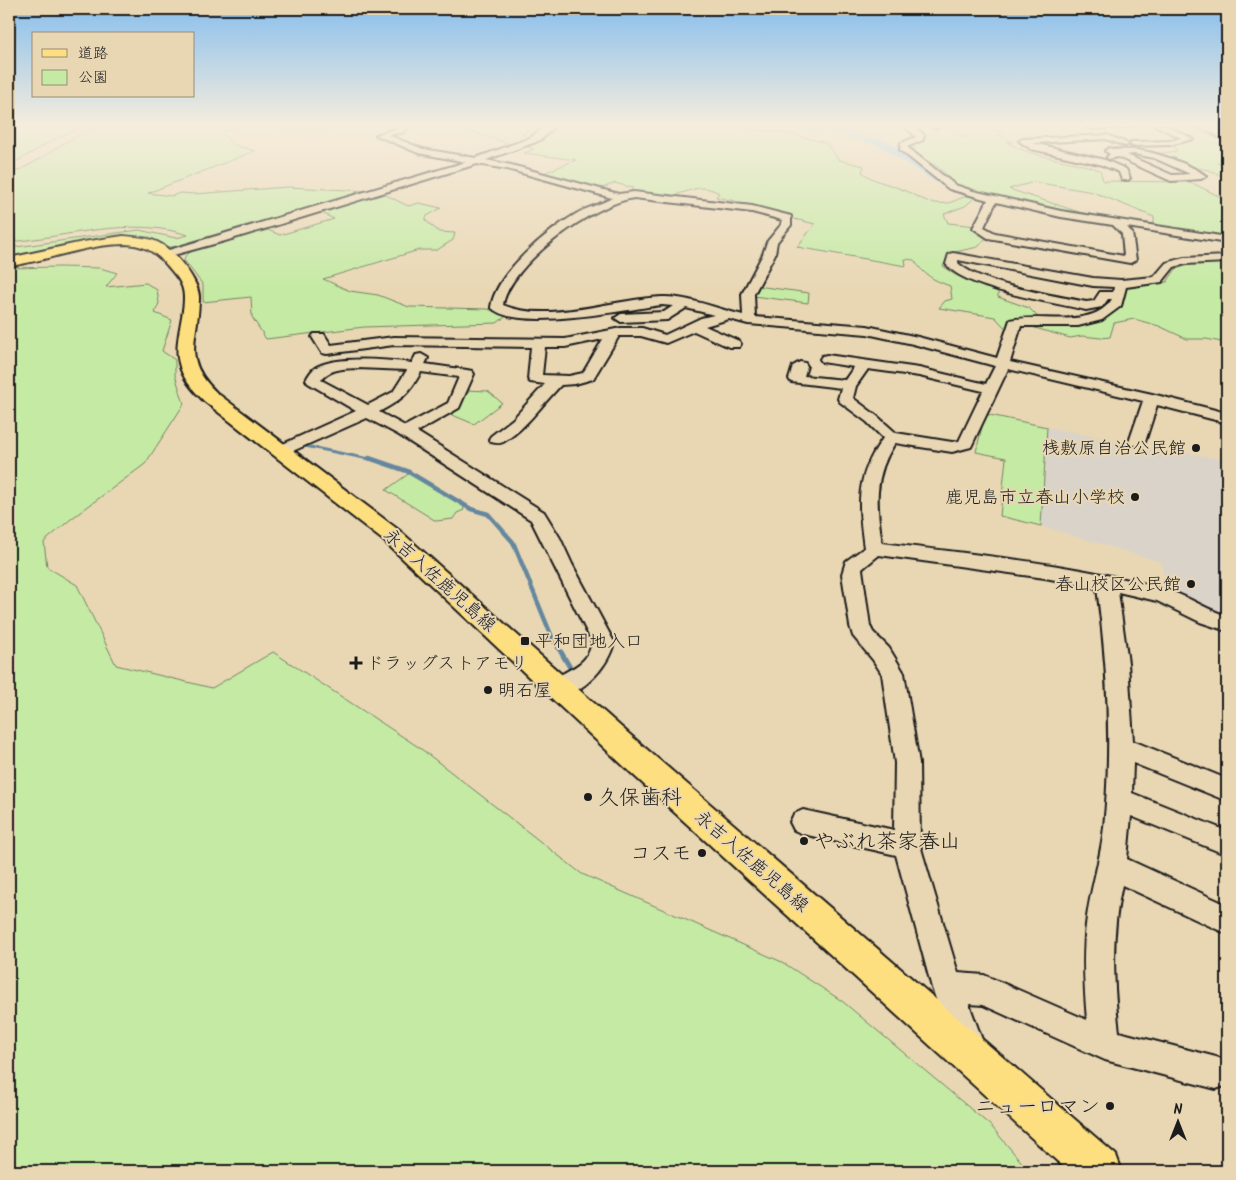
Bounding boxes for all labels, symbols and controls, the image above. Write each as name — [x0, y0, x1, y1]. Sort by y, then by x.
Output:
legend — [32, 32, 195, 98]
text: 道路 — [78, 42, 108, 66]
text: 公園 — [78, 66, 108, 90]
place label: 桟敷原自治公民館 — [1042, 435, 1186, 464]
marker: 桟敷原自治公民館 — [1190, 442, 1202, 454]
place label: 鹿児島市立春山小学校 — [945, 484, 1125, 513]
marker: 鹿児島市立春山小学校 — [1129, 491, 1141, 503]
street label: 永吉入佐鹿児島線 — [376, 522, 502, 640]
place label: 春山校区公民館 — [1055, 571, 1181, 600]
marker: 春山校区公民館 — [1185, 578, 1197, 590]
place label: 平和団地入口 — [535, 628, 643, 657]
marker: 平和団地入口 — [519, 635, 531, 647]
place label: ドラッグストアモリ — [366, 650, 528, 679]
marker: ドラッグストアモリ — [350, 657, 362, 669]
place label: 明石屋 — [498, 677, 552, 706]
marker: 明石屋 — [482, 684, 494, 696]
place label: 久保歯科 — [598, 782, 682, 815]
marker: 久保歯科 — [582, 791, 594, 803]
street label: 永吉入佐鹿児島線 — [687, 804, 815, 920]
place label: やぶれ茶家春山 — [814, 826, 960, 859]
marker: やぶれ茶家春山 — [798, 835, 810, 847]
place label: コスモ — [630, 838, 692, 871]
marker: コスモ — [696, 847, 708, 859]
place label: ニューロマン — [975, 1091, 1100, 1124]
north arrow — [1154, 1098, 1204, 1148]
text: N — [1174, 1099, 1183, 1121]
marker: ニューロマン — [1104, 1100, 1116, 1112]

